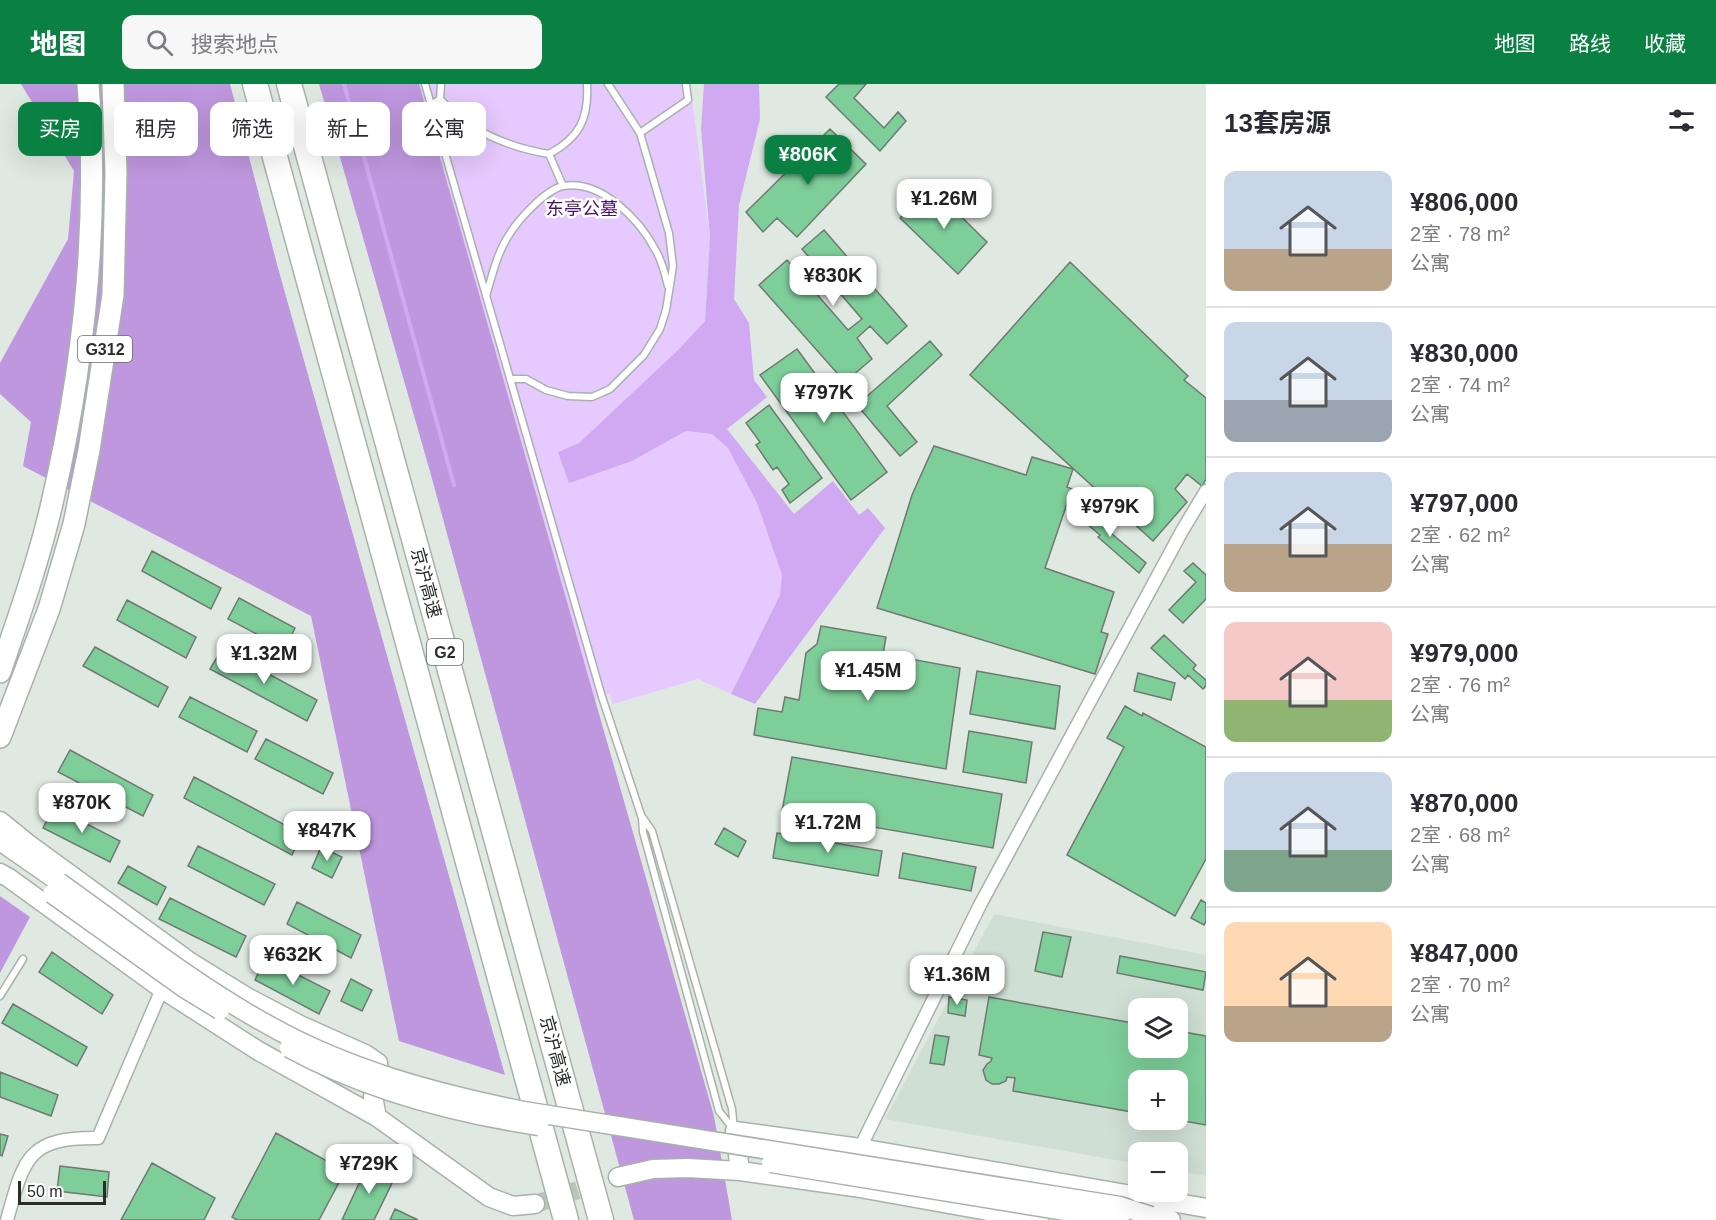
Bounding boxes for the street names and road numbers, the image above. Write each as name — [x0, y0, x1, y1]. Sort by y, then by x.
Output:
road number: G312 — [78, 336, 132, 362]
street label: 京沪高速 — [407, 546, 445, 620]
road number: G2 — [427, 639, 463, 665]
street label: 京沪高速 — [536, 1014, 574, 1088]

